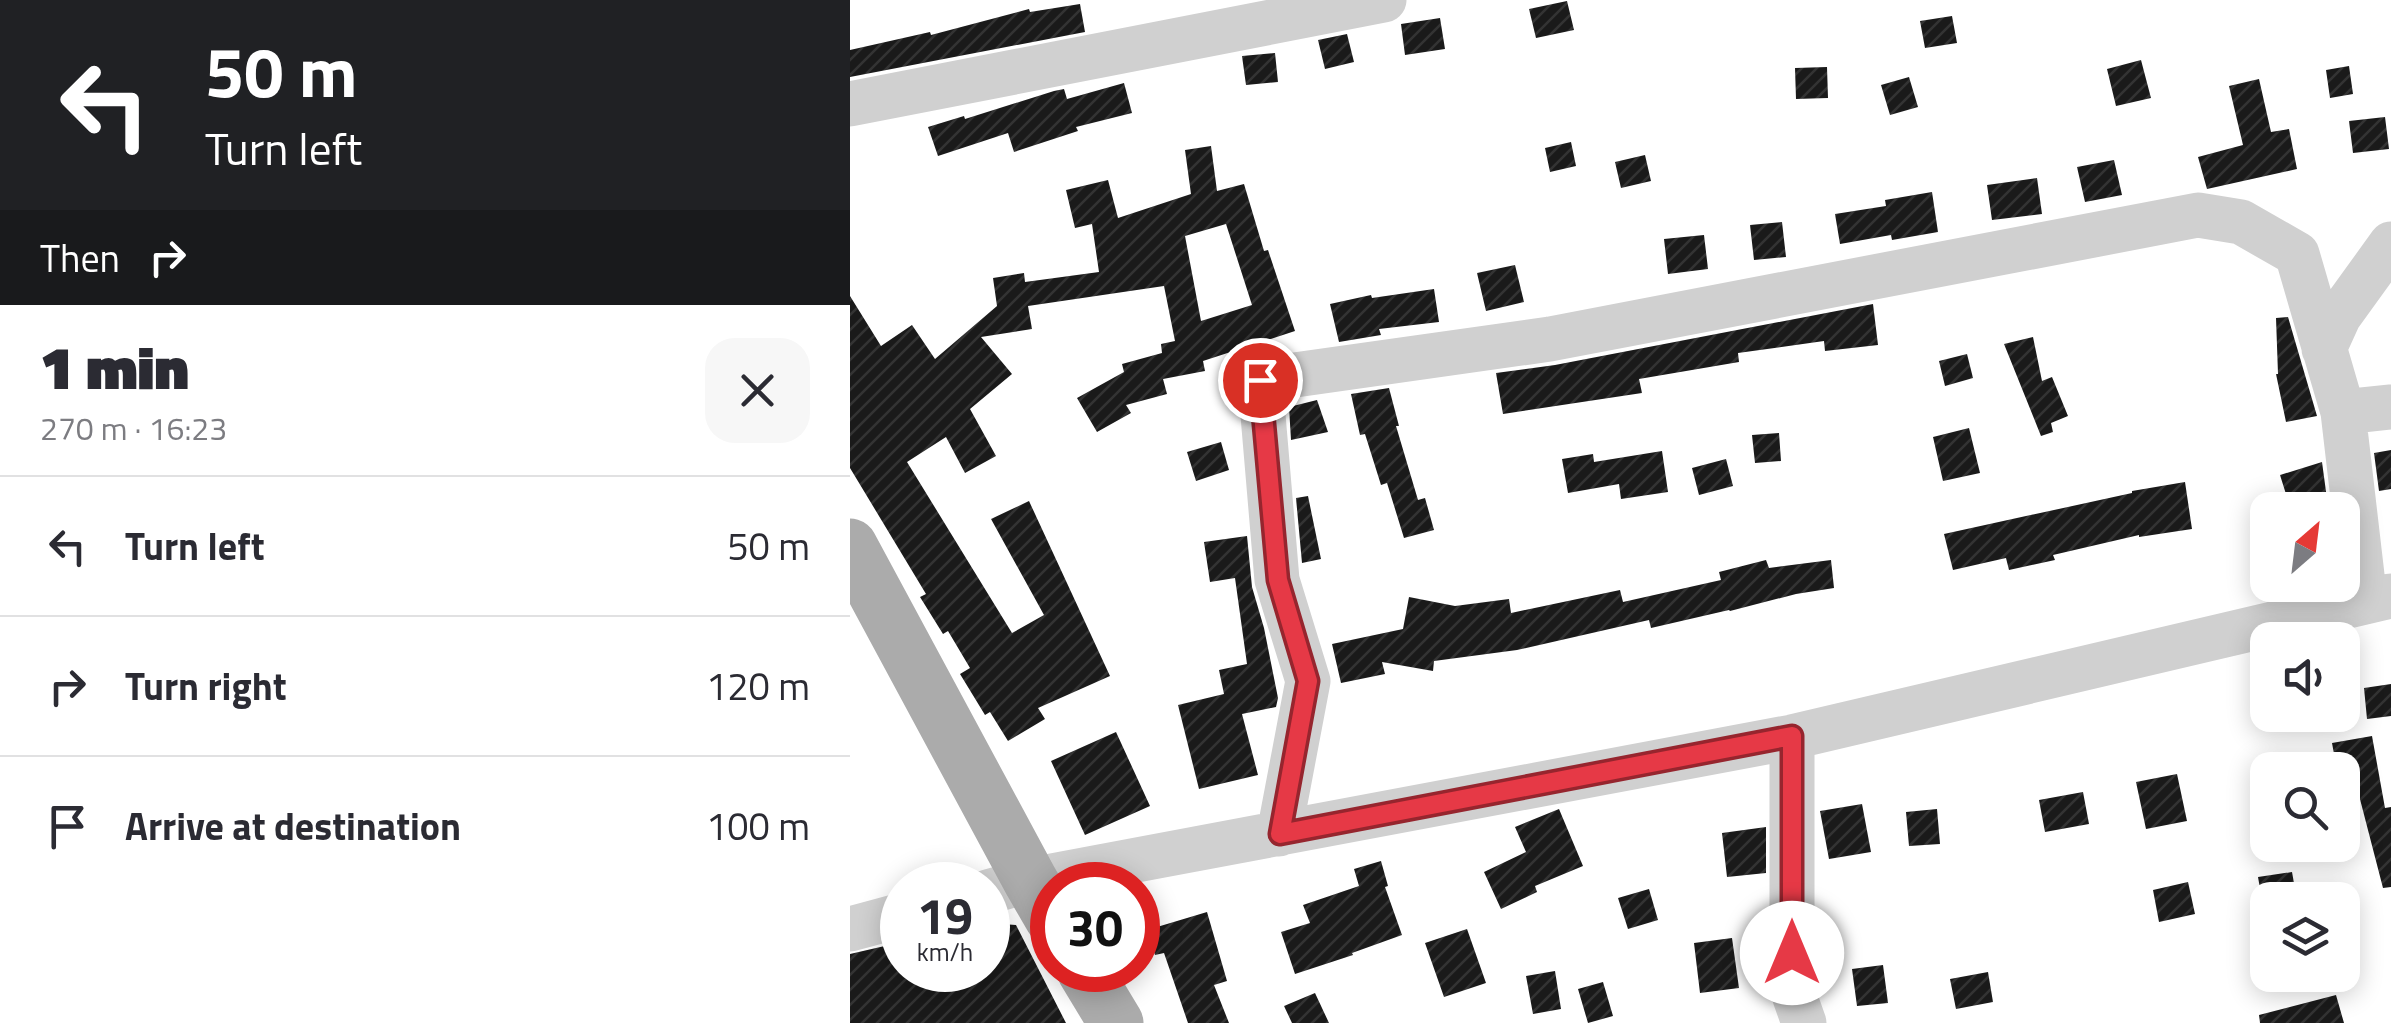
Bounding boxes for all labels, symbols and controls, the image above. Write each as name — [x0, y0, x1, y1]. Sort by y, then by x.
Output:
text: 50 m — [205, 18, 358, 124]
icon: left — [40, 40, 170, 170]
text: Turn left — [205, 114, 362, 182]
text: Then — [40, 229, 120, 287]
icon: right — [140, 230, 195, 285]
text: 1 min — [40, 321, 189, 412]
button: close — [705, 338, 810, 443]
pin — [1218, 338, 1303, 423]
icon: arrive — [1233, 353, 1288, 408]
text: 270 m · 16:23 — [40, 404, 227, 452]
north arrow — [2250, 492, 2360, 602]
map controls — [2250, 492, 2360, 992]
text: Turn left — [125, 517, 265, 575]
text: 50 m — [727, 517, 810, 575]
icon: left — [40, 519, 95, 574]
button: sound — [2250, 622, 2360, 732]
text: Turn right — [125, 657, 287, 715]
text: 120 m — [706, 657, 810, 715]
icon: right — [40, 659, 95, 714]
button: search — [2250, 752, 2360, 862]
text: Arrive at destination — [125, 797, 461, 855]
text: 100 m — [706, 797, 810, 855]
icon: arrive — [40, 799, 95, 854]
speed limit sign: 30 — [1030, 862, 1160, 992]
text: 19 — [917, 877, 973, 953]
button: layers — [2250, 882, 2360, 992]
position arrow — [1740, 901, 1844, 1005]
text: km/h — [917, 933, 973, 971]

